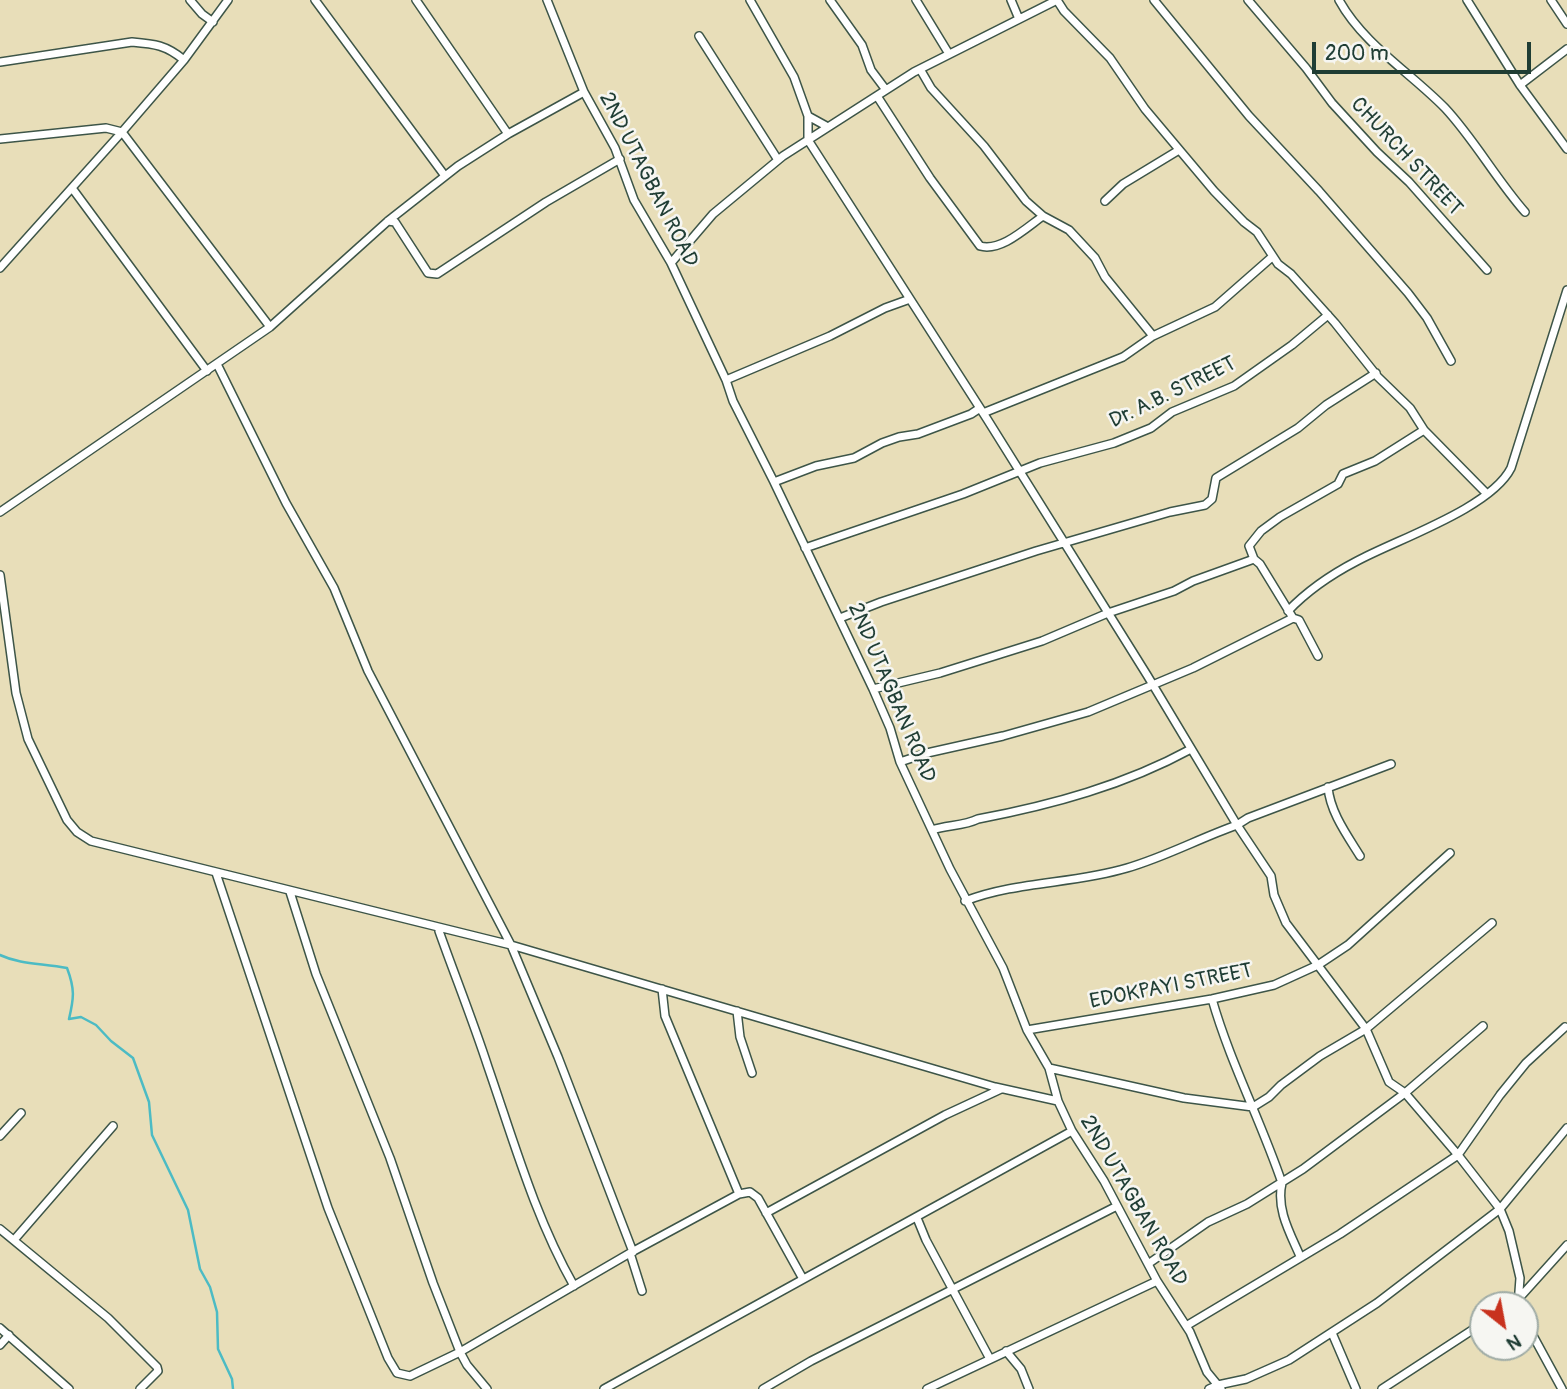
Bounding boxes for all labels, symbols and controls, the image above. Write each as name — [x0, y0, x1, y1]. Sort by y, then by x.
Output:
scale bar — [1315, 28, 1534, 72]
text: 200 m — [1325, 40, 1389, 67]
street label: 2ND UTAGBAN ROAD — [593, 88, 703, 272]
street label: CHURCH STREET — [1345, 93, 1467, 221]
street label: Dr. A.B. STREET — [1106, 352, 1240, 434]
street label: 2ND UTAGBAN ROAD — [842, 599, 940, 787]
street label: EDOKPAYI STREET — [1087, 959, 1255, 1015]
street label: 2ND UTAGBAN ROAD — [1074, 1111, 1192, 1291]
north arrow — [1469, 1291, 1539, 1361]
text: N — [1502, 1329, 1525, 1356]

